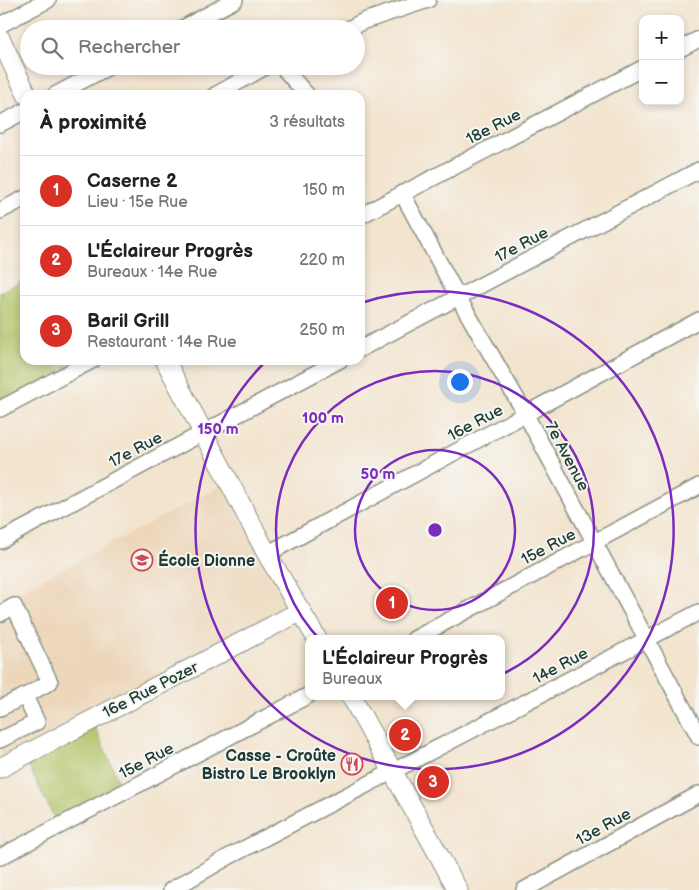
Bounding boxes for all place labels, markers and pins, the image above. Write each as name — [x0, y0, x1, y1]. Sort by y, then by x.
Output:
centre of rings — [426, 521, 444, 539]
school or university icon: École Dionne — [130, 548, 154, 572]
place label: École Dionne — [158, 549, 255, 571]
pin: 1 — [376, 584, 408, 622]
pin: 2 — [389, 716, 421, 754]
place label: Casse - Croûte Bistro Le Brooklyn — [201, 747, 336, 784]
restaurant icon: Casse - Croûte Bistro Le Brooklyn — [340, 752, 364, 776]
pin: 3 — [417, 763, 449, 801]

